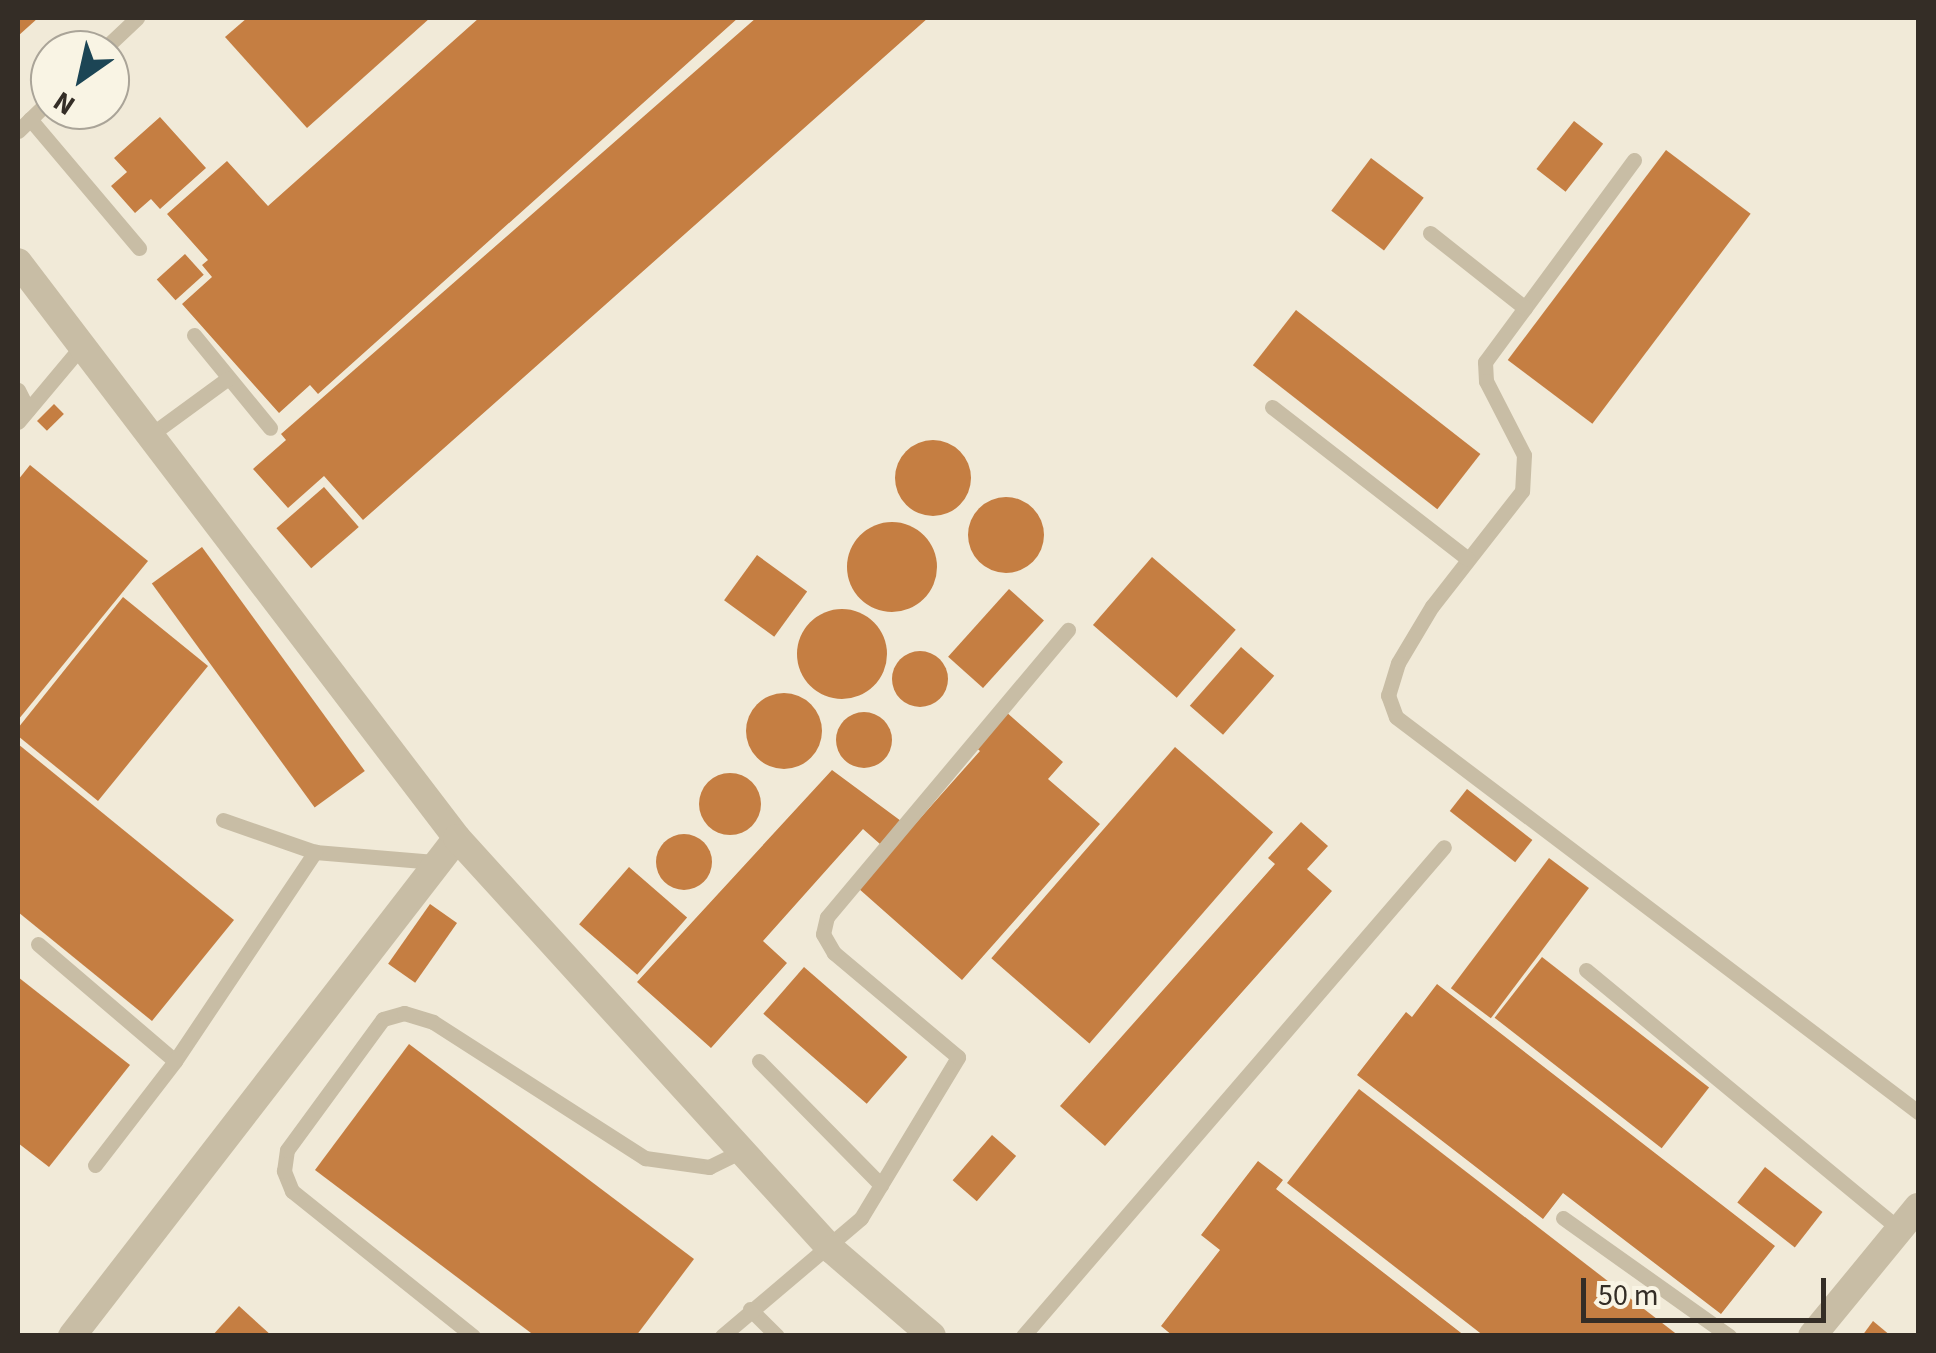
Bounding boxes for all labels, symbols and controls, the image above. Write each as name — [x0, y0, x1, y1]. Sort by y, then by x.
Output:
north arrow — [30, 30, 130, 130]
text: N — [45, 81, 83, 125]
scale bar — [1586, 1258, 1831, 1320]
text: 50 m — [1598, 1274, 1659, 1317]

